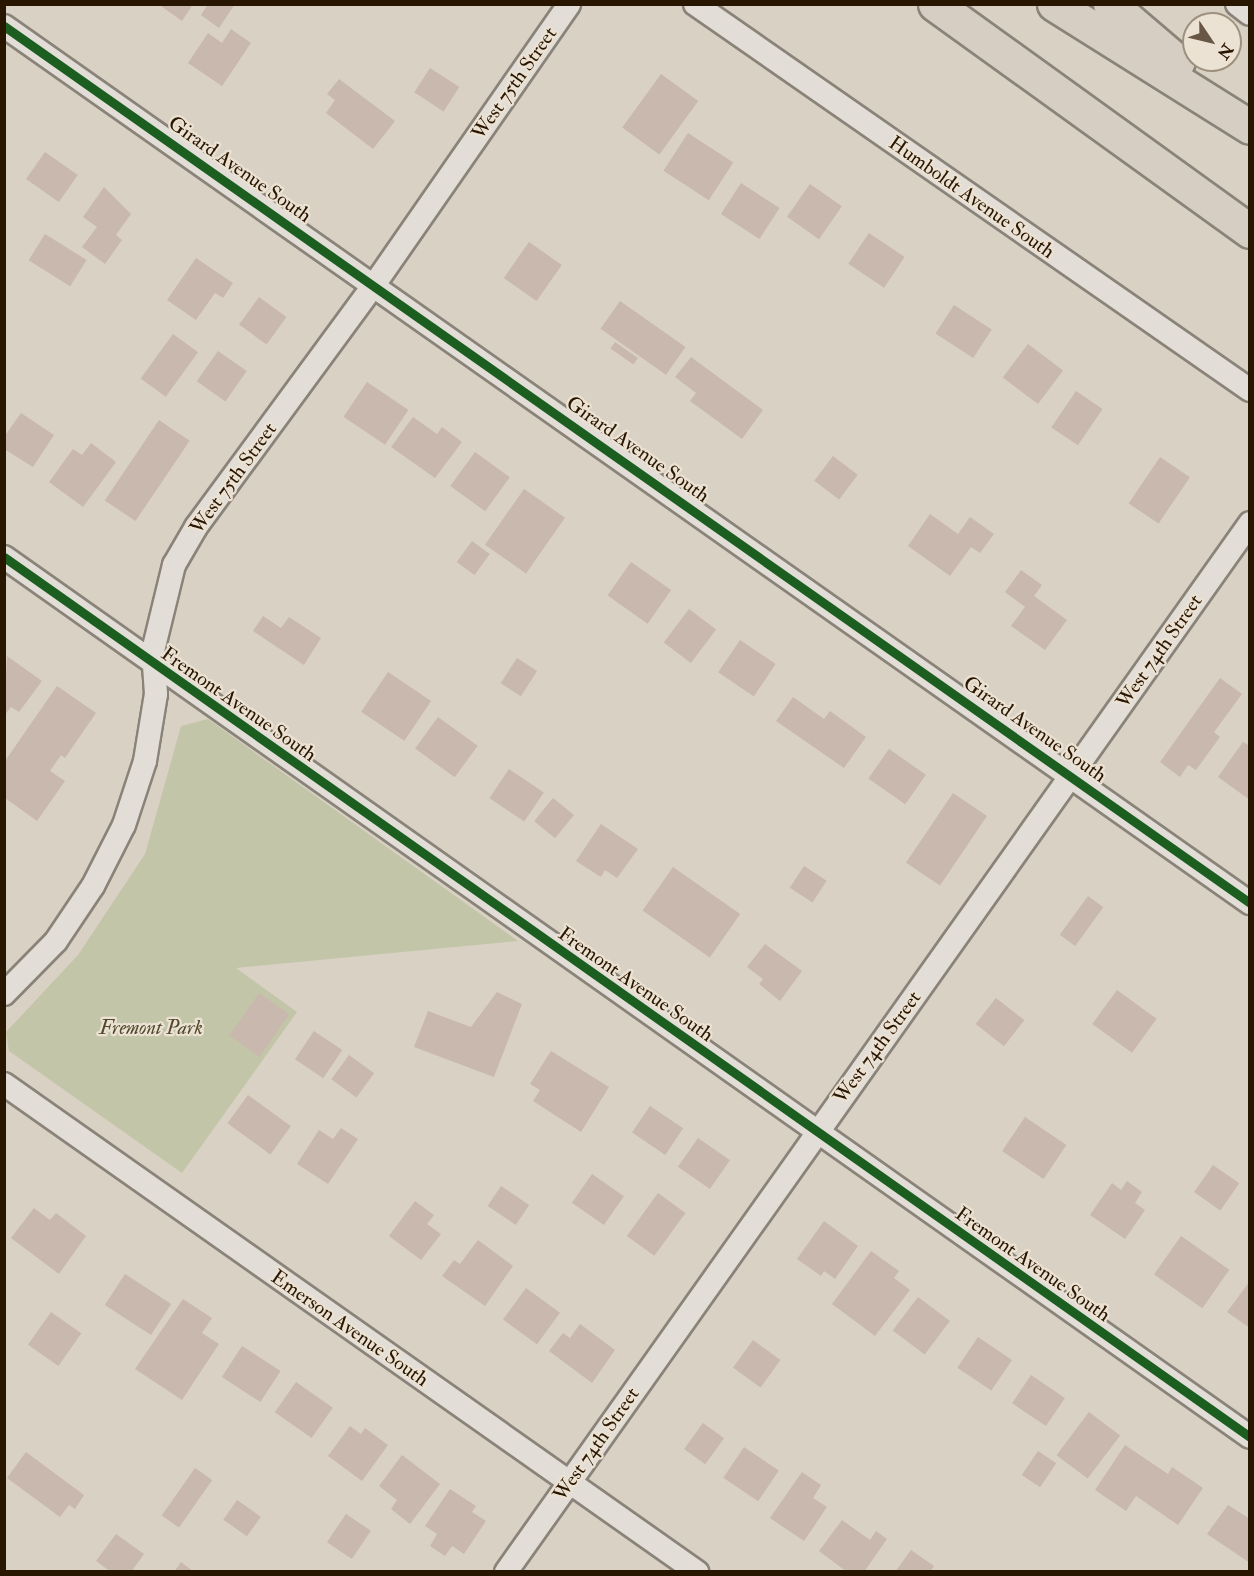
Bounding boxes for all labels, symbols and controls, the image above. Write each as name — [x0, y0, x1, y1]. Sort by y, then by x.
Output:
north arrow — [1182, 12, 1242, 72]
street label: West 75th Street — [466, 22, 562, 144]
text: N — [1213, 40, 1237, 63]
street label: Girard Avenue South — [164, 111, 316, 227]
street label: Humboldt Avenue South — [884, 131, 1060, 263]
street label: Girard Avenue South — [562, 391, 714, 507]
street label: West 75th Street — [185, 418, 281, 538]
street label: West 74th Street — [1111, 590, 1207, 712]
street label: Fremont Avenue South — [157, 641, 321, 767]
street label: Girard Avenue South — [959, 671, 1111, 787]
street label: Fremont Avenue South — [554, 921, 718, 1047]
street label: West 74th Street — [828, 986, 926, 1108]
park label: Fremont Park — [99, 1015, 203, 1039]
street label: Fremont Avenue South — [951, 1201, 1115, 1327]
street label: Emerson Avenue South — [267, 1265, 433, 1391]
street label: West 74th Street — [548, 1383, 644, 1505]

